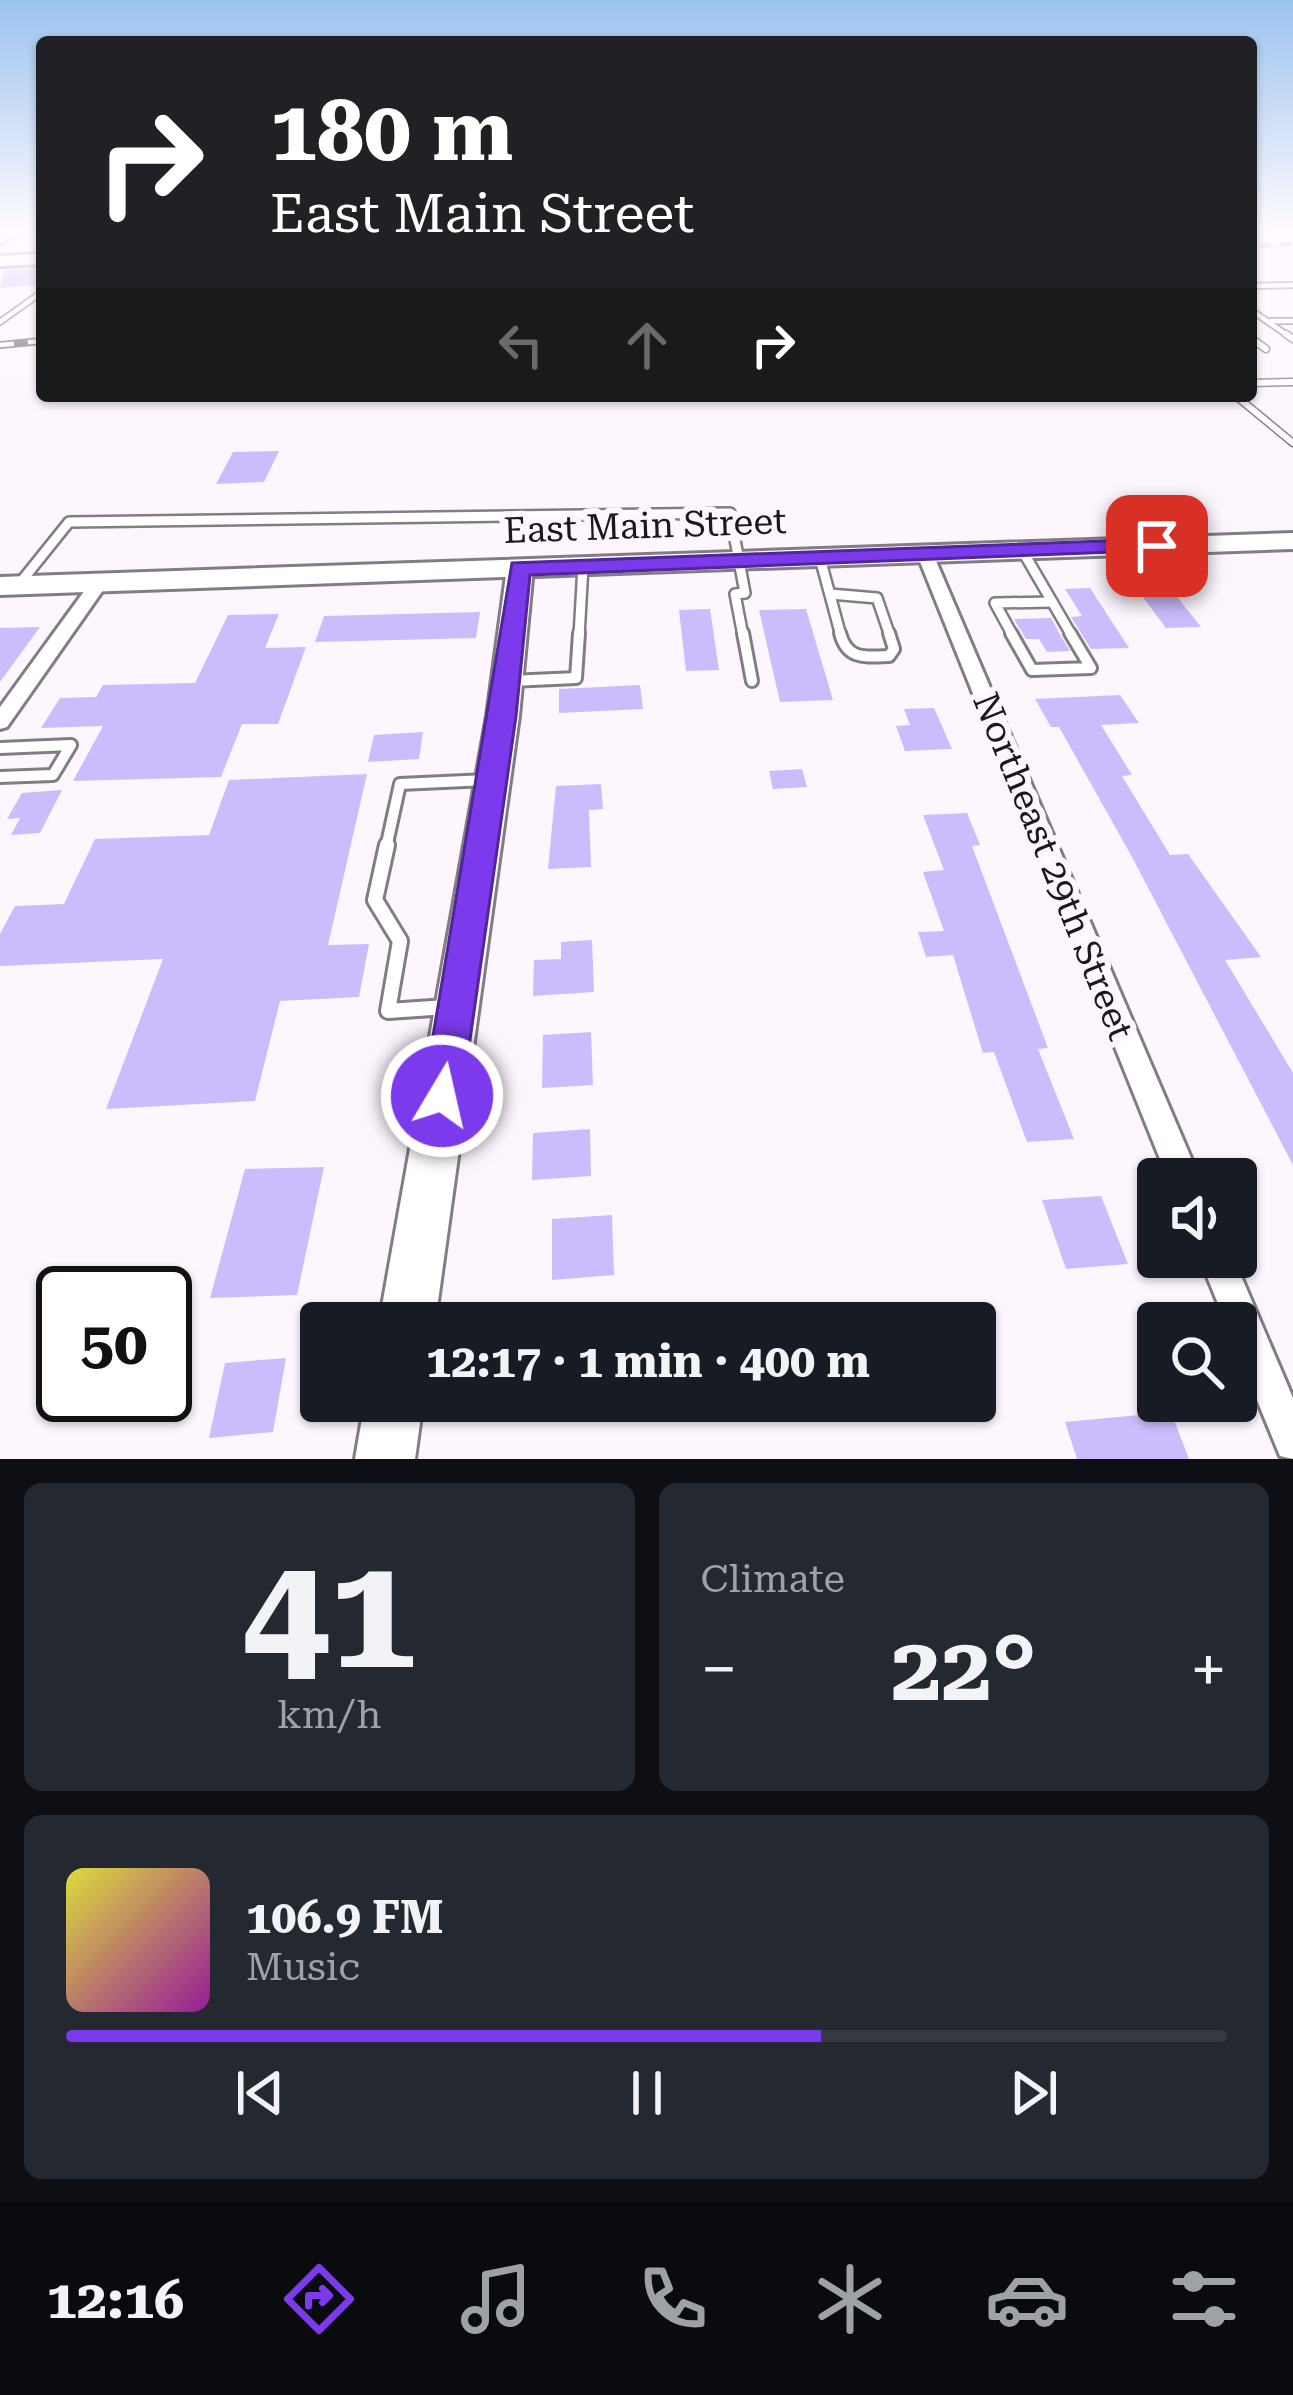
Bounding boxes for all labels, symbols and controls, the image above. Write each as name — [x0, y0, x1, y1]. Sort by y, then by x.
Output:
text: 180 m — [270, 82, 513, 180]
icon: right — [72, 84, 228, 240]
text: East Main Street — [270, 182, 694, 245]
icon: left — [488, 312, 554, 378]
icon: ahead — [614, 312, 680, 378]
icon: right — [740, 312, 806, 378]
pin — [1106, 495, 1208, 597]
street label: East Main Street — [503, 500, 787, 552]
icon: arrive — [1124, 513, 1190, 579]
street label: Northeast 29th Street — [964, 687, 1142, 1046]
position arrow — [379, 1033, 505, 1159]
map controls — [1137, 1158, 1257, 1422]
button: sound — [1137, 1158, 1257, 1278]
speed limit sign: 50 — [36, 1266, 192, 1422]
button: search — [1137, 1302, 1257, 1422]
text: 12:17 · 1 min · 400 m — [426, 1335, 870, 1388]
text: 41 — [242, 1522, 417, 1705]
text: Climate — [701, 1556, 845, 1602]
text: 22° — [891, 1617, 1037, 1722]
text: − — [701, 1631, 737, 1708]
text: + — [1190, 1631, 1227, 1708]
text: km/h — [277, 1692, 381, 1738]
text: 106.9 FM — [246, 1891, 444, 1944]
text: Music — [246, 1944, 360, 1990]
icon: previous — [227, 2060, 293, 2126]
icon: pause — [614, 2060, 680, 2126]
icon: next — [1001, 2060, 1067, 2126]
icon: directions — [277, 2257, 361, 2341]
icon: music — [454, 2257, 538, 2341]
icon: phone — [631, 2257, 715, 2341]
icon: climate — [808, 2257, 892, 2341]
icon: car — [985, 2257, 1069, 2341]
icon: filters — [1162, 2257, 1246, 2341]
text: 12:16 — [47, 2268, 184, 2331]

